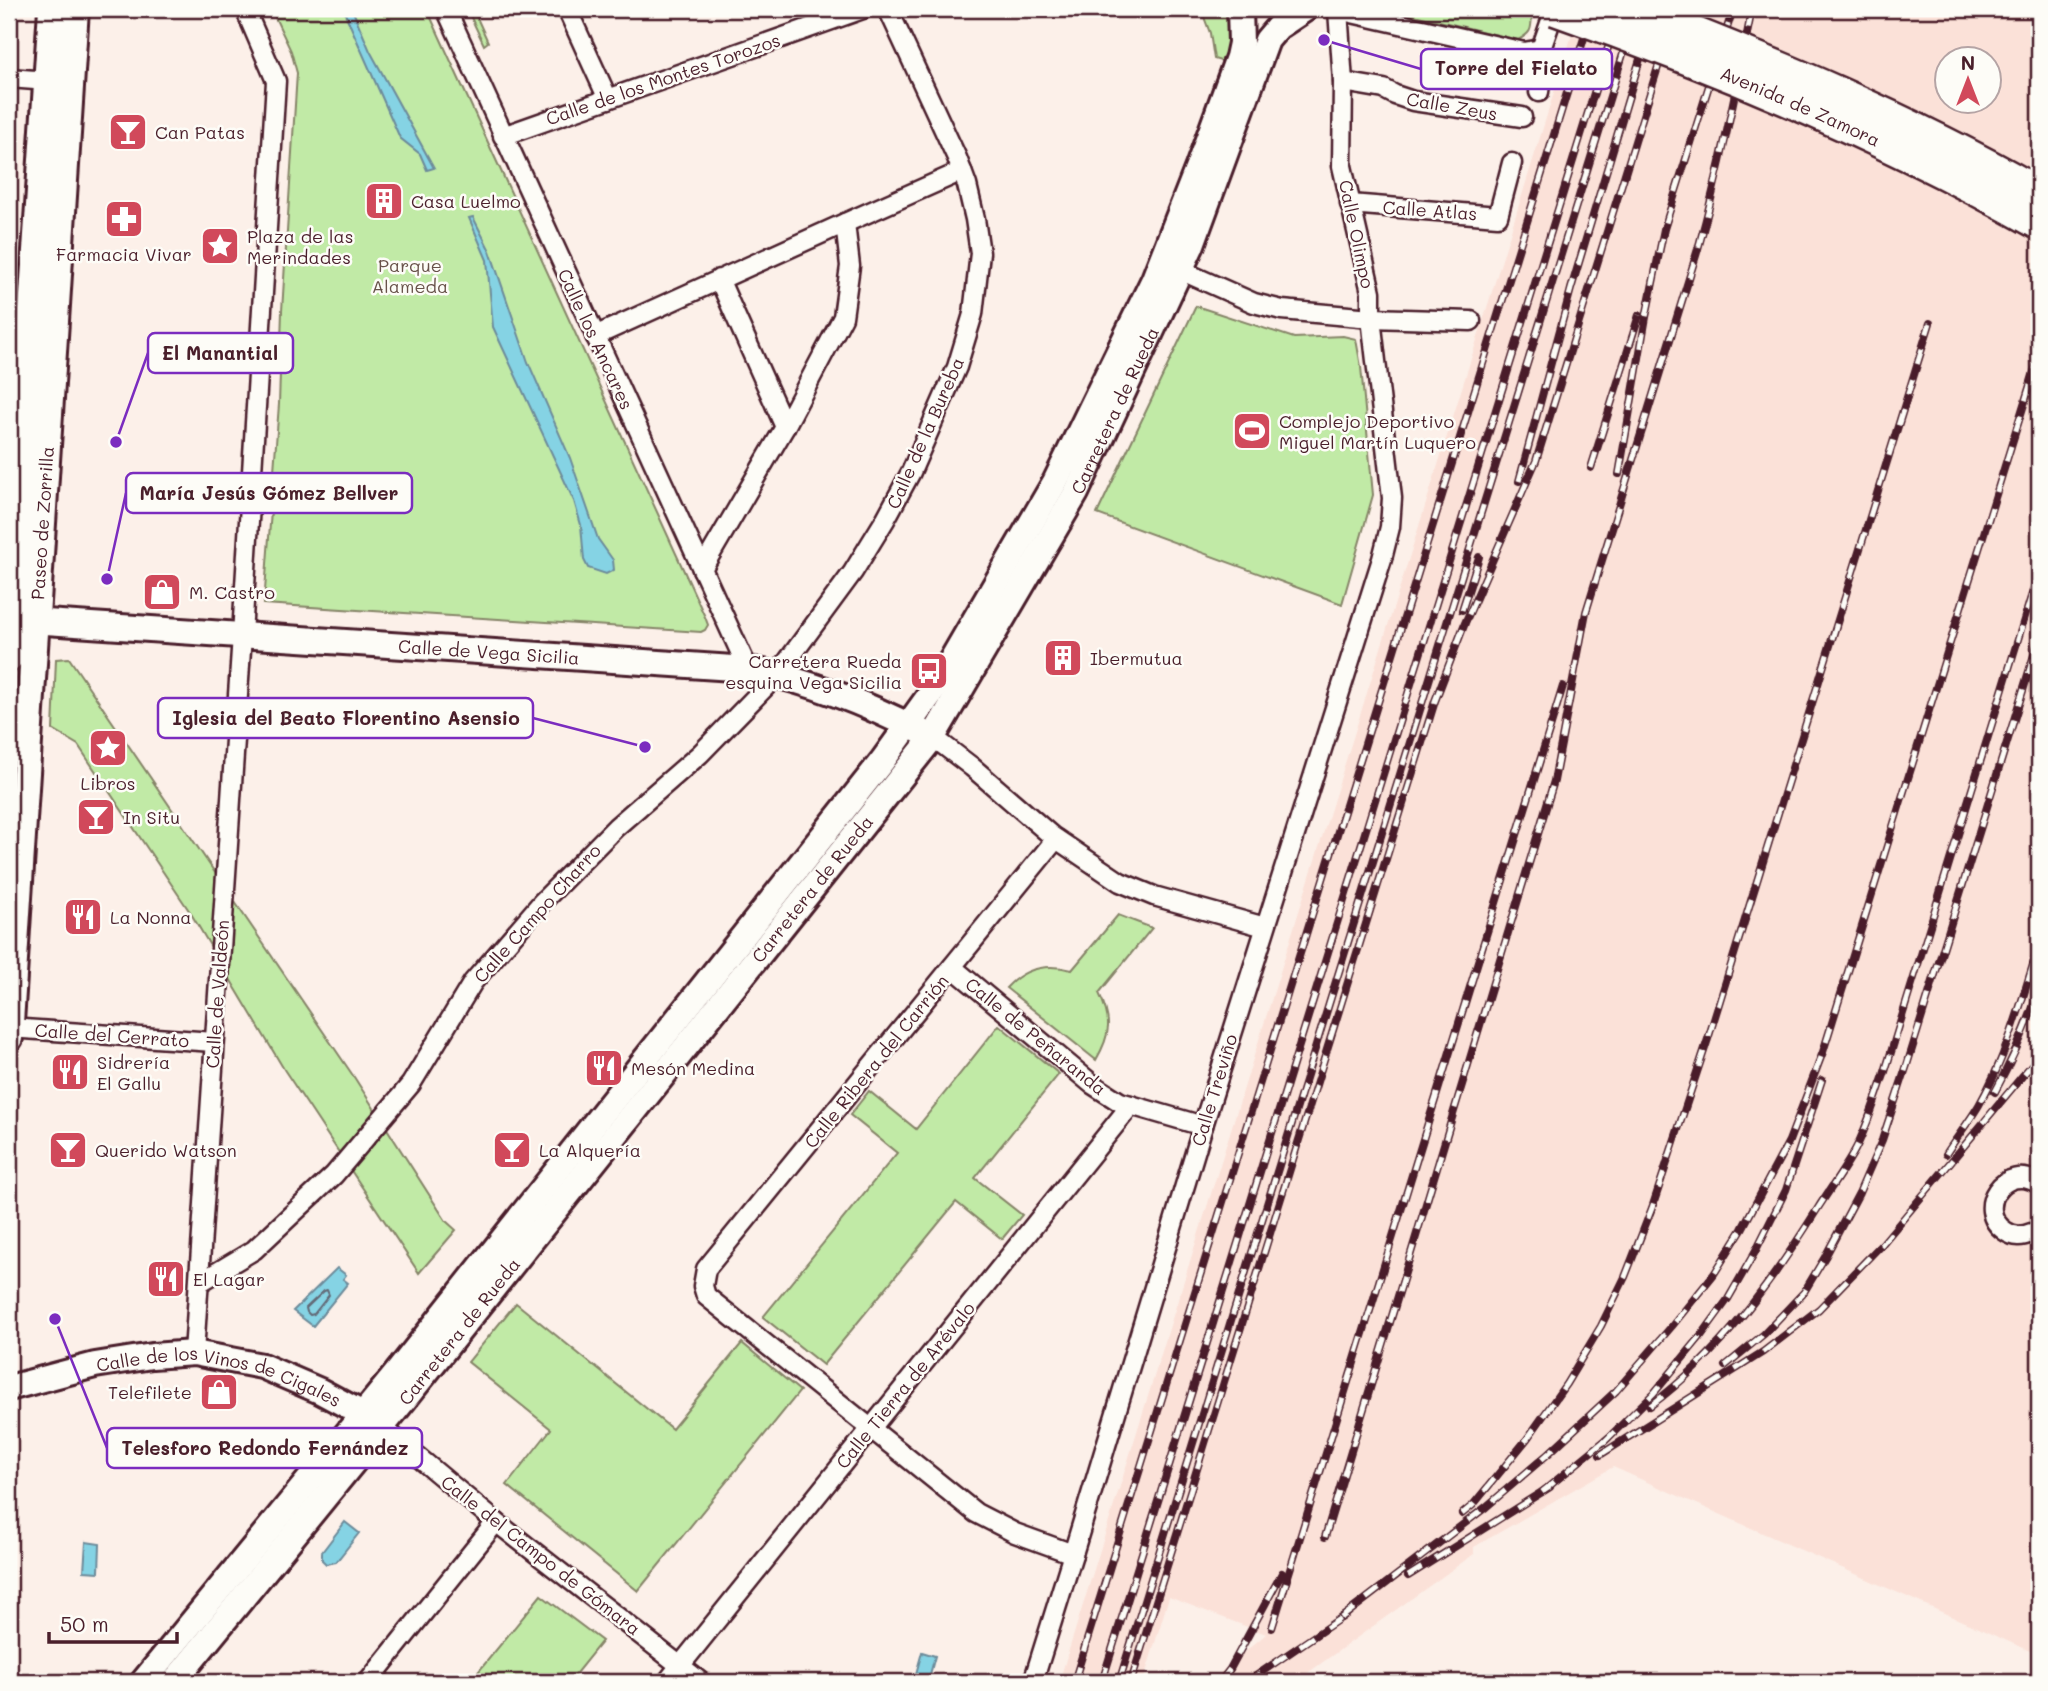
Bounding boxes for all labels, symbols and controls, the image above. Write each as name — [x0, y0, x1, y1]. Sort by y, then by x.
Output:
street label: Calle de los Montes Torozos — [543, 28, 783, 130]
north arrow — [1932, 46, 2002, 116]
callout: Torre del Fielato — [1421, 49, 1612, 89]
text: N — [1961, 50, 1975, 75]
text: Torre del Fielato — [1435, 55, 1597, 80]
street label: Avenida de Zamora — [1717, 61, 1884, 152]
street label: Calle Zeus — [1405, 86, 1499, 126]
bar icon: Can Patas — [107, 111, 149, 153]
place label: Can Patas — [155, 120, 245, 144]
street label: Calle Olimpo — [1334, 178, 1380, 291]
building icon: Casa Luelmo — [363, 180, 405, 222]
place label: Casa Luelmo — [411, 189, 521, 213]
street label: Calle Atlas — [1382, 195, 1478, 225]
pharmacy icon: Farmacia Vivar — [103, 198, 145, 240]
place label: Plaza de las Merindades — [247, 224, 354, 269]
place icon: Plaza de las Merindades — [199, 225, 241, 267]
place label: Farmacia Vivar — [56, 242, 192, 266]
park label: Parque Alameda — [372, 253, 448, 298]
street label: Calle los Ancares — [553, 265, 639, 413]
street label: Carretera de Rueda — [1065, 323, 1164, 498]
callout: El Manantial — [148, 333, 293, 373]
text: El Manantial — [162, 340, 278, 365]
street label: Calle de la Bureba — [881, 353, 969, 513]
place label: Complejo Deportivo Miguel Martín Luquero — [1279, 409, 1476, 454]
sports icon: Complejo Deportivo Miguel Martín Luquero — [1231, 410, 1273, 452]
street label: Paseo de Zorrilla — [25, 446, 59, 600]
callout: María Jesús Gómez Bellver — [126, 473, 412, 513]
text: María Jesús Gómez Bellver — [140, 480, 399, 505]
shop icon: M. Castro — [141, 571, 183, 613]
place label: M. Castro — [189, 580, 275, 604]
street label: Calle de Vega Sicilia — [398, 634, 580, 670]
building icon: Ibermutua — [1042, 637, 1084, 679]
place label: Ibermutua — [1090, 646, 1183, 670]
place label: Carretera Rueda esquina Vega Sicilia — [725, 649, 902, 694]
bus stop icon: Carretera Rueda esquina Vega Sicilia — [908, 650, 950, 692]
callout: Iglesia del Beato Florentino Asensio — [158, 698, 533, 738]
text: Iglesia del Beato Florentino Asensio — [172, 705, 520, 730]
place icon: Libros — [87, 727, 129, 769]
place label: Libros — [81, 771, 135, 795]
bar icon: In Situ — [75, 796, 117, 838]
place label: In Situ — [123, 805, 180, 829]
street label: Carretera de Rueda — [746, 810, 878, 967]
street label: Calle Campo Charro — [468, 838, 606, 988]
restaurant icon: La Nonna — [62, 896, 104, 938]
place label: La Nonna — [110, 905, 192, 929]
street label: Calle de Valdeón — [200, 919, 234, 1069]
street label: Calle Ribera del Carrión — [798, 969, 954, 1153]
street label: Calle de Peñaranda — [961, 972, 1111, 1100]
street label: Calle del Cerrato — [34, 1018, 190, 1052]
street label: Calle Treviño — [1186, 1031, 1243, 1149]
restaurant icon: Mesón Medina — [583, 1047, 625, 1089]
place label: Sidrería El Gallu — [97, 1050, 170, 1095]
restaurant icon: Sidrería El Gallu — [49, 1051, 91, 1093]
place label: Mesón Medina — [631, 1056, 755, 1080]
bar icon: Querido Watson — [47, 1129, 89, 1171]
bar icon: La Alquería — [491, 1129, 533, 1171]
place label: Querido Watson — [95, 1138, 237, 1162]
place label: La Alquería — [539, 1138, 641, 1162]
street label: Carretera de Rueda — [393, 1253, 525, 1410]
restaurant icon: El Lagar — [145, 1258, 187, 1300]
place label: El Lagar — [193, 1267, 265, 1291]
street label: Calle Tierra de Arévalo — [830, 1296, 980, 1473]
street label: Calle de los Vinos de Cigales — [94, 1341, 345, 1412]
shop icon: Telefilete — [198, 1371, 240, 1413]
place label: Telefilete — [108, 1380, 192, 1404]
callout: Telesforo Redondo Fernández — [107, 1428, 422, 1468]
text: Telesforo Redondo Fernández — [122, 1435, 409, 1460]
street label: Calle del Campo de Gómara — [436, 1470, 646, 1640]
scale bar — [49, 1600, 177, 1644]
text: 50 m — [60, 1610, 109, 1637]

